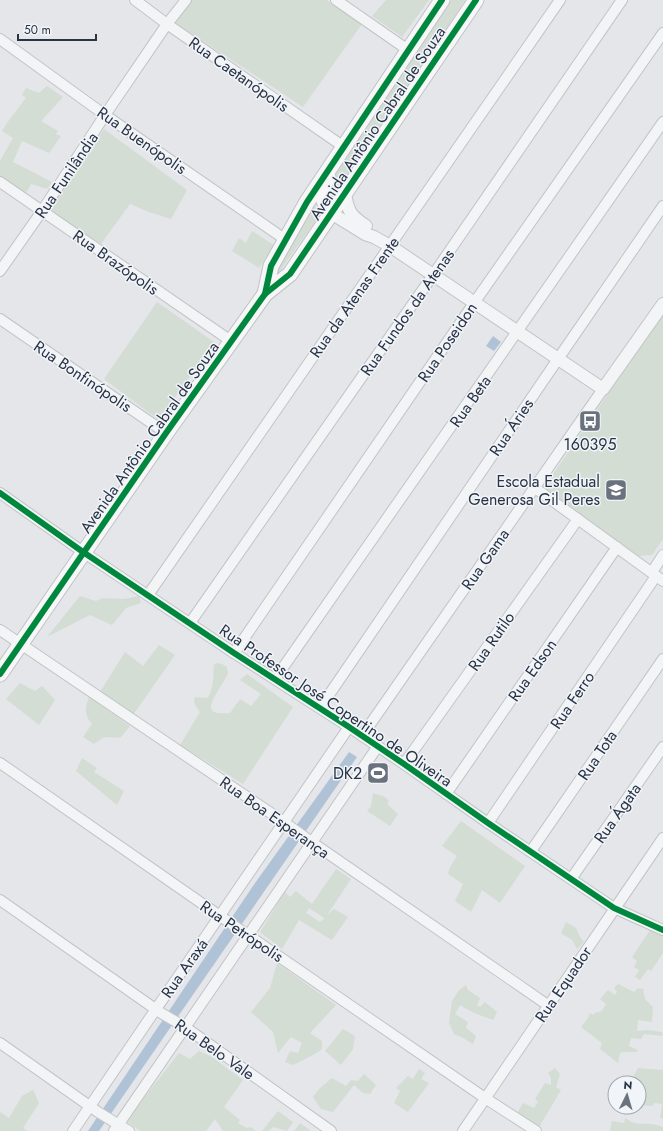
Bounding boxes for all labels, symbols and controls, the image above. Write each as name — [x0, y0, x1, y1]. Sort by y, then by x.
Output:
scale bar — [18, 16, 96, 42]
text: 50 m — [24, 21, 51, 39]
street label: Avenida Antônio Cabral de Souza — [304, 22, 451, 225]
street label: Rua Caetanópolis — [184, 31, 293, 118]
street label: Rua Buenópolis — [92, 101, 191, 180]
street label: Rua Funilândia — [29, 128, 104, 223]
street label: Rua Brazópolis — [68, 224, 163, 300]
street label: Rua da Atenas Frente — [304, 232, 405, 362]
street label: Rua Fundos da Atenas — [355, 244, 460, 380]
street label: Rua Poseidon — [412, 298, 483, 387]
street label: Rua Bonfinópolis — [29, 335, 136, 418]
street label: Avenida Antônio Cabral de Souza — [74, 337, 225, 538]
street label: Rua Beta — [444, 371, 497, 432]
street label: Rua Áries — [484, 394, 539, 461]
bus stop icon: 160395 — [577, 408, 603, 434]
place label: 160395 — [564, 433, 617, 456]
place label: Escola Estadual Generosa Gil Peres — [468, 470, 600, 511]
school or university icon: Escola Estadual Generosa Gil Peres — [603, 477, 629, 503]
street label: Rua Gama — [456, 524, 515, 595]
street label: Rua Rutilo — [463, 607, 520, 676]
street label: Rua Professor José Copertino de Oliveira — [215, 619, 457, 792]
street label: Rua Edson — [503, 634, 562, 706]
street label: Rua Ferro — [545, 667, 600, 734]
street label: Rua Tota — [572, 726, 623, 785]
sports icon: DK2 — [365, 760, 391, 786]
place label: DK2 — [333, 762, 362, 785]
street label: Rua Boa Esperança — [215, 771, 334, 864]
street label: Rua Ágata — [588, 779, 647, 848]
street label: Rua Petrópolis — [195, 895, 288, 968]
street label: Rua Araxá — [155, 934, 213, 1003]
street label: Rua Equador — [529, 941, 598, 1027]
street label: Rua Belo Vale — [170, 1013, 259, 1085]
north arrow — [607, 1075, 647, 1115]
text: N — [623, 1077, 633, 1093]

